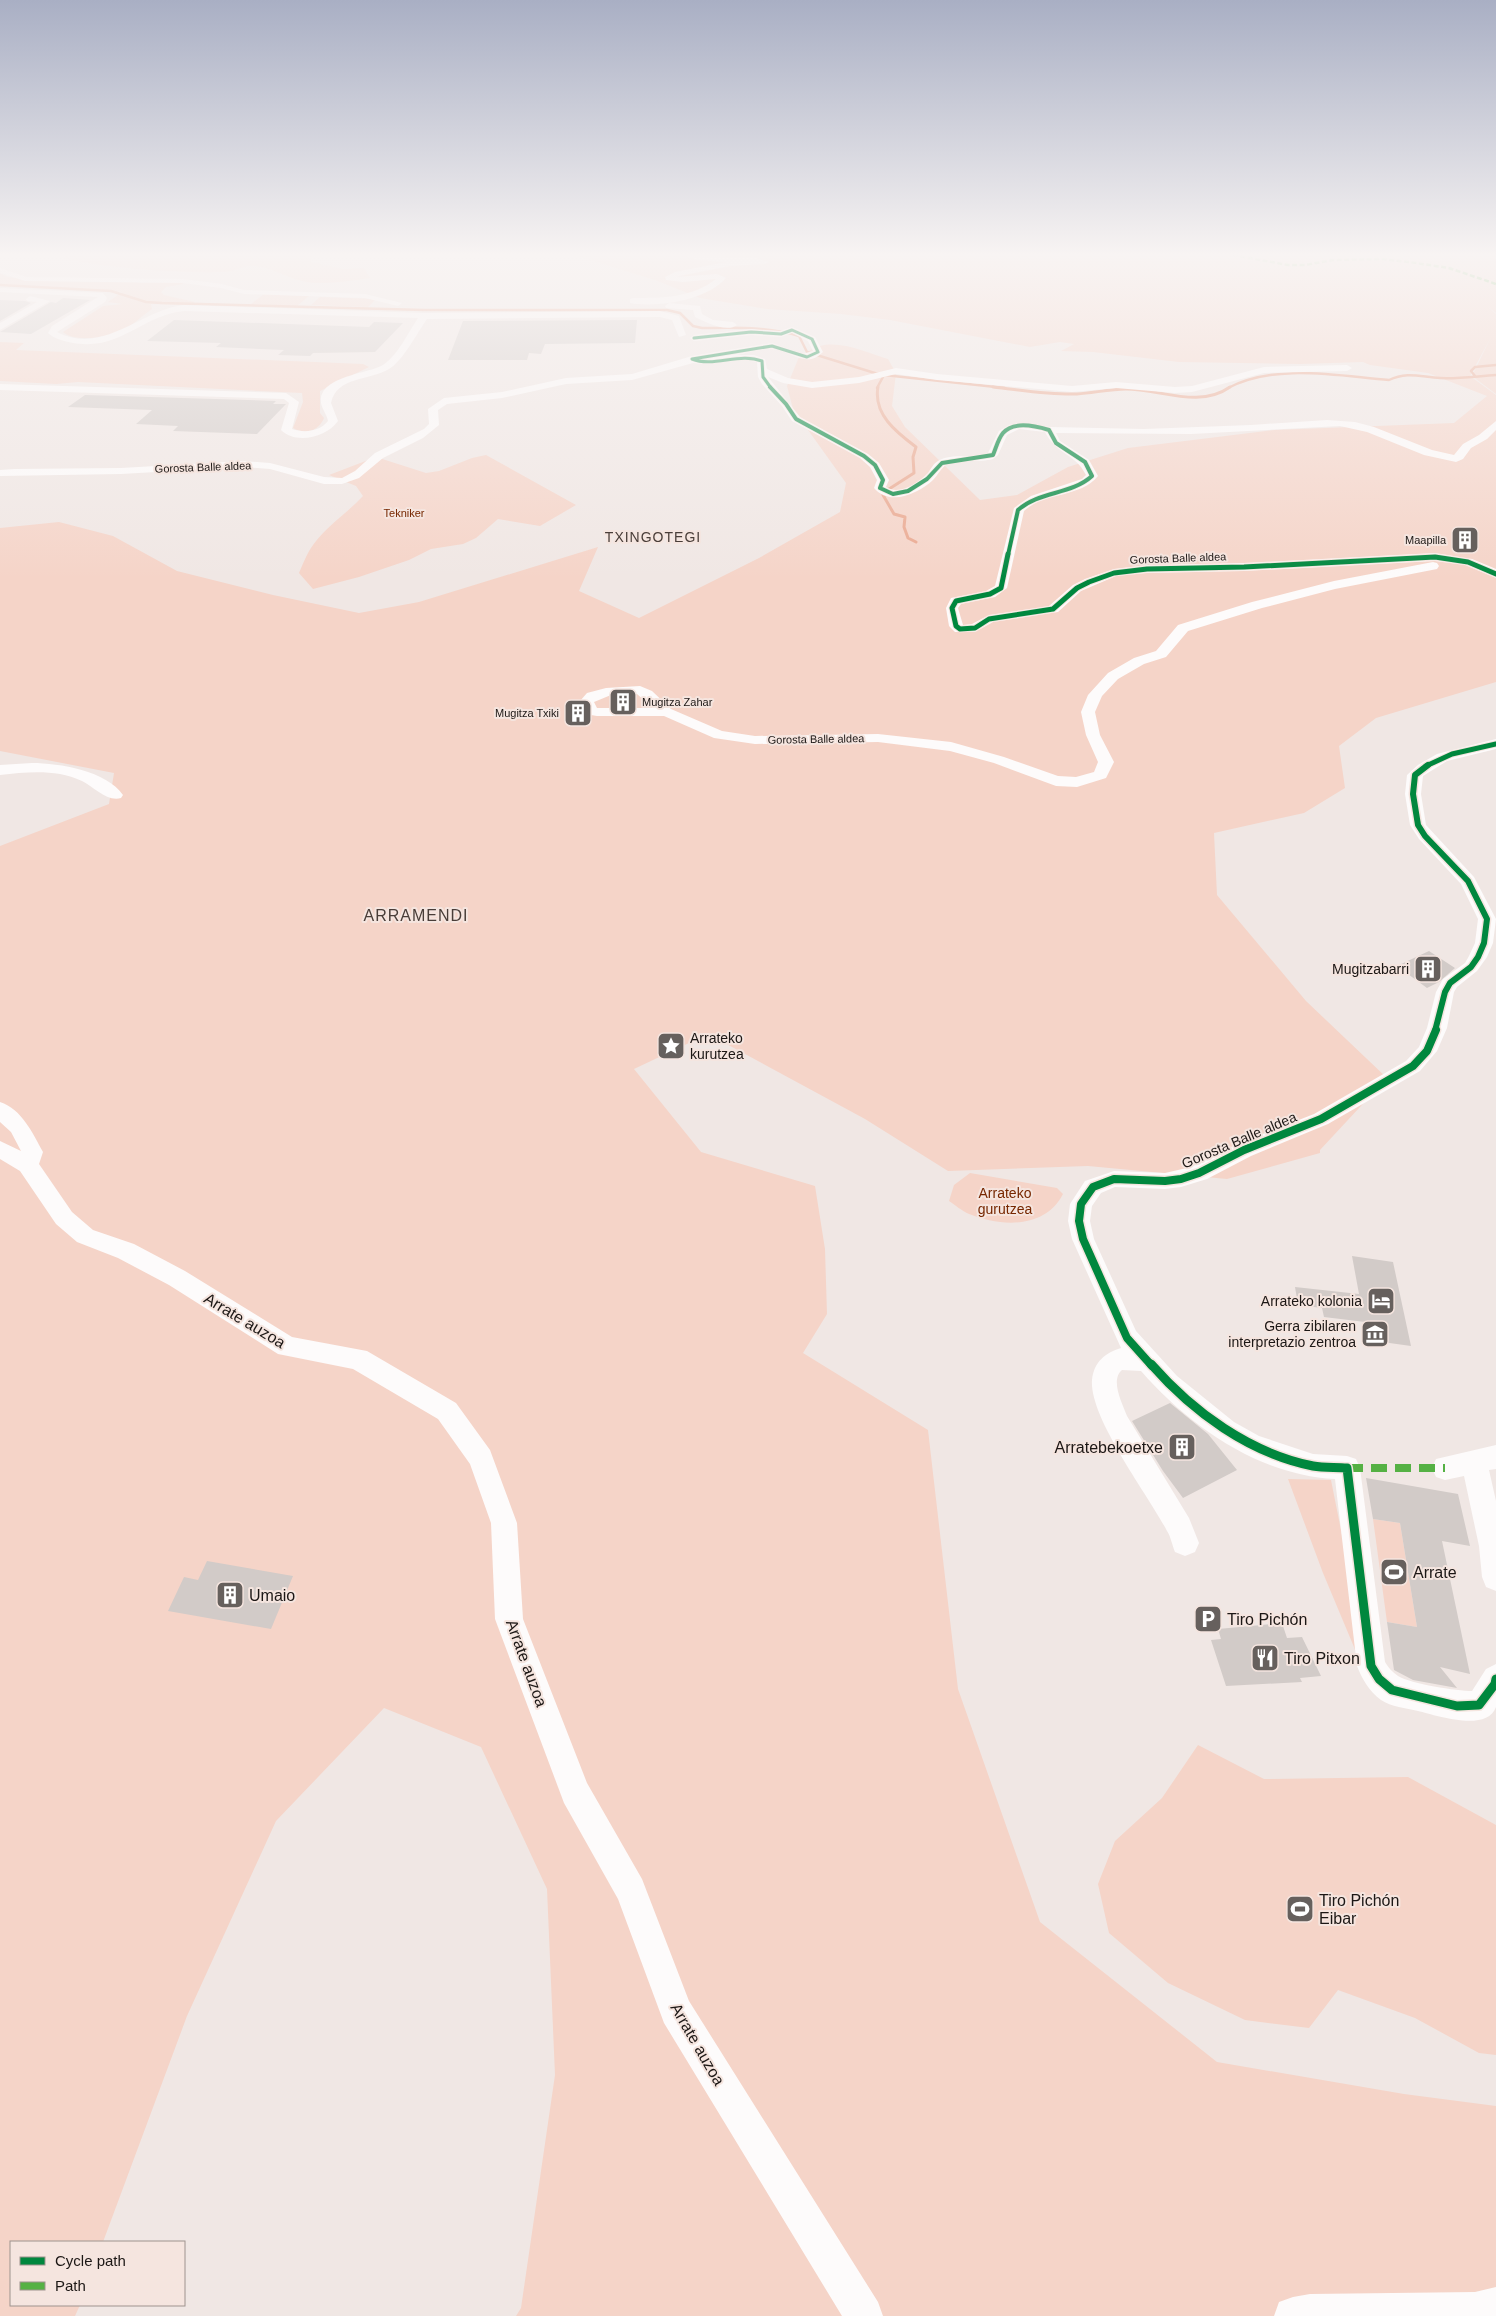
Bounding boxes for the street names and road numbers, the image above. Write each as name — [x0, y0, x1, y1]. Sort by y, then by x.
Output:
street label: Gorosta Balle aldea — [155, 459, 252, 475]
street label: Gorosta Balle aldea — [1130, 550, 1227, 566]
street label: Gorosta Balle aldea — [768, 732, 865, 746]
street label: Gorosta Balle aldea — [1179, 1109, 1299, 1171]
street label: Arrate auzoa — [201, 1290, 288, 1351]
street label: Arrate auzoa — [503, 1617, 550, 1709]
street label: Arrate auzoa — [667, 2000, 728, 2088]

